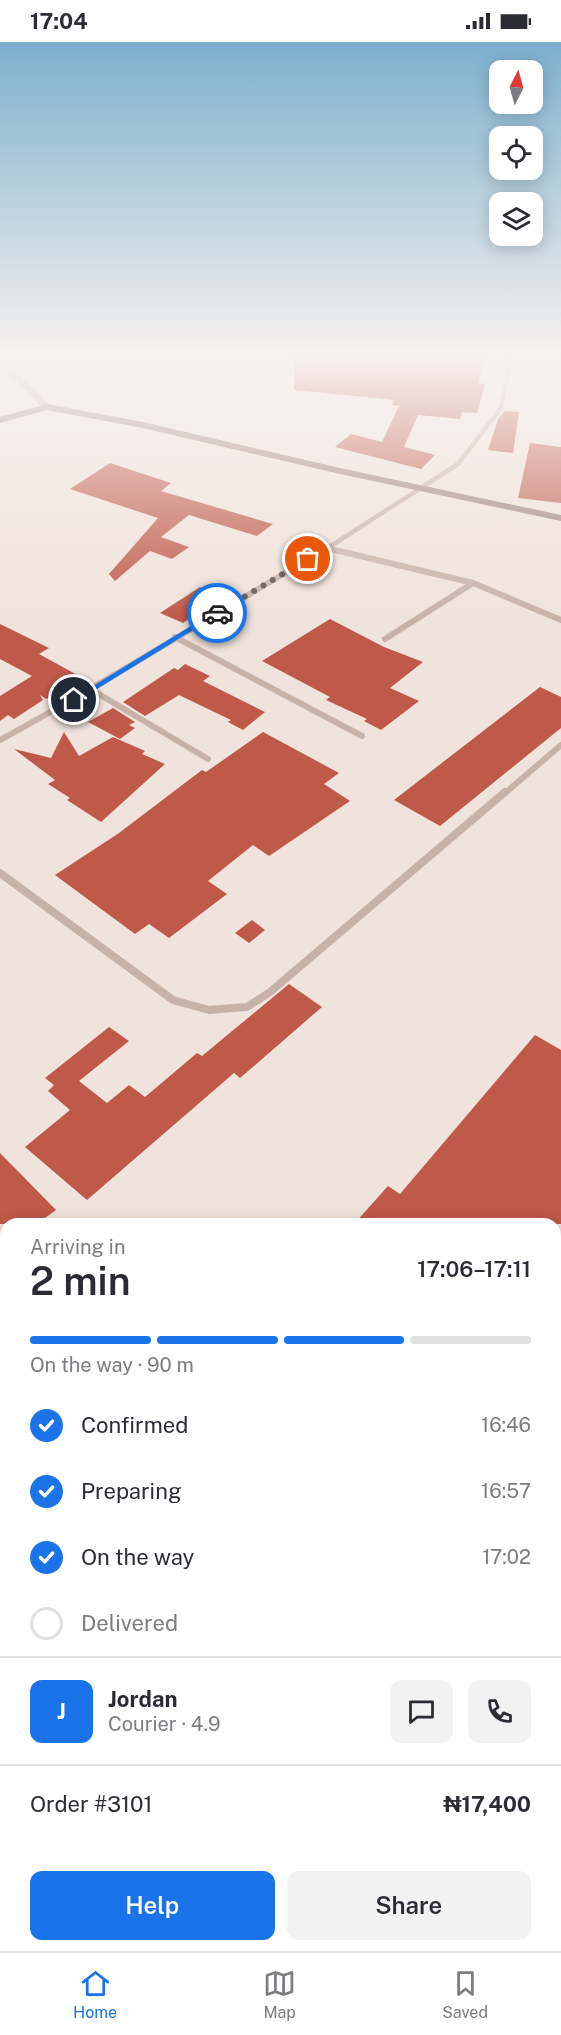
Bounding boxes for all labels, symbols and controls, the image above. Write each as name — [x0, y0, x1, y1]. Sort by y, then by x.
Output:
text: 17:04 — [30, 8, 88, 34]
north arrow — [489, 60, 543, 114]
map controls — [489, 60, 543, 246]
button: locate — [489, 126, 543, 180]
button: layers — [489, 192, 543, 246]
pin — [282, 533, 333, 584]
icon: bag — [291, 542, 324, 575]
courier — [187, 583, 247, 643]
icon: car — [201, 597, 234, 630]
pin — [48, 674, 99, 725]
icon: home — [57, 683, 90, 716]
text: Arriving in — [30, 1235, 125, 1259]
text: 17:06–17:11 — [417, 1256, 531, 1282]
text: 2 min — [30, 1258, 131, 1304]
text: On the way · 90 m — [30, 1353, 194, 1377]
icon: check — [30, 1409, 63, 1442]
text: Confirmed — [81, 1412, 188, 1438]
text: 16:46 — [481, 1413, 531, 1437]
icon: check — [30, 1475, 63, 1508]
text: Preparing — [81, 1478, 182, 1504]
text: 16:57 — [481, 1479, 531, 1503]
icon: check — [30, 1541, 63, 1574]
text: On the way — [81, 1544, 194, 1570]
text: 17:02 — [482, 1545, 531, 1569]
text: Delivered — [81, 1610, 178, 1636]
button: chat — [390, 1680, 453, 1743]
button: phone — [468, 1680, 531, 1743]
text: Jordan — [108, 1686, 177, 1712]
text: J — [57, 1698, 66, 1724]
text: Courier · 4.9 — [108, 1712, 220, 1736]
text: Order #3101 — [30, 1791, 152, 1817]
text: ₦17,400 — [443, 1791, 531, 1817]
button: Help — [30, 1871, 275, 1940]
button: Share — [287, 1871, 531, 1940]
tab: Home — [73, 1967, 117, 2022]
tab: Map — [263, 1967, 296, 2022]
tab: Saved — [442, 1967, 488, 2022]

